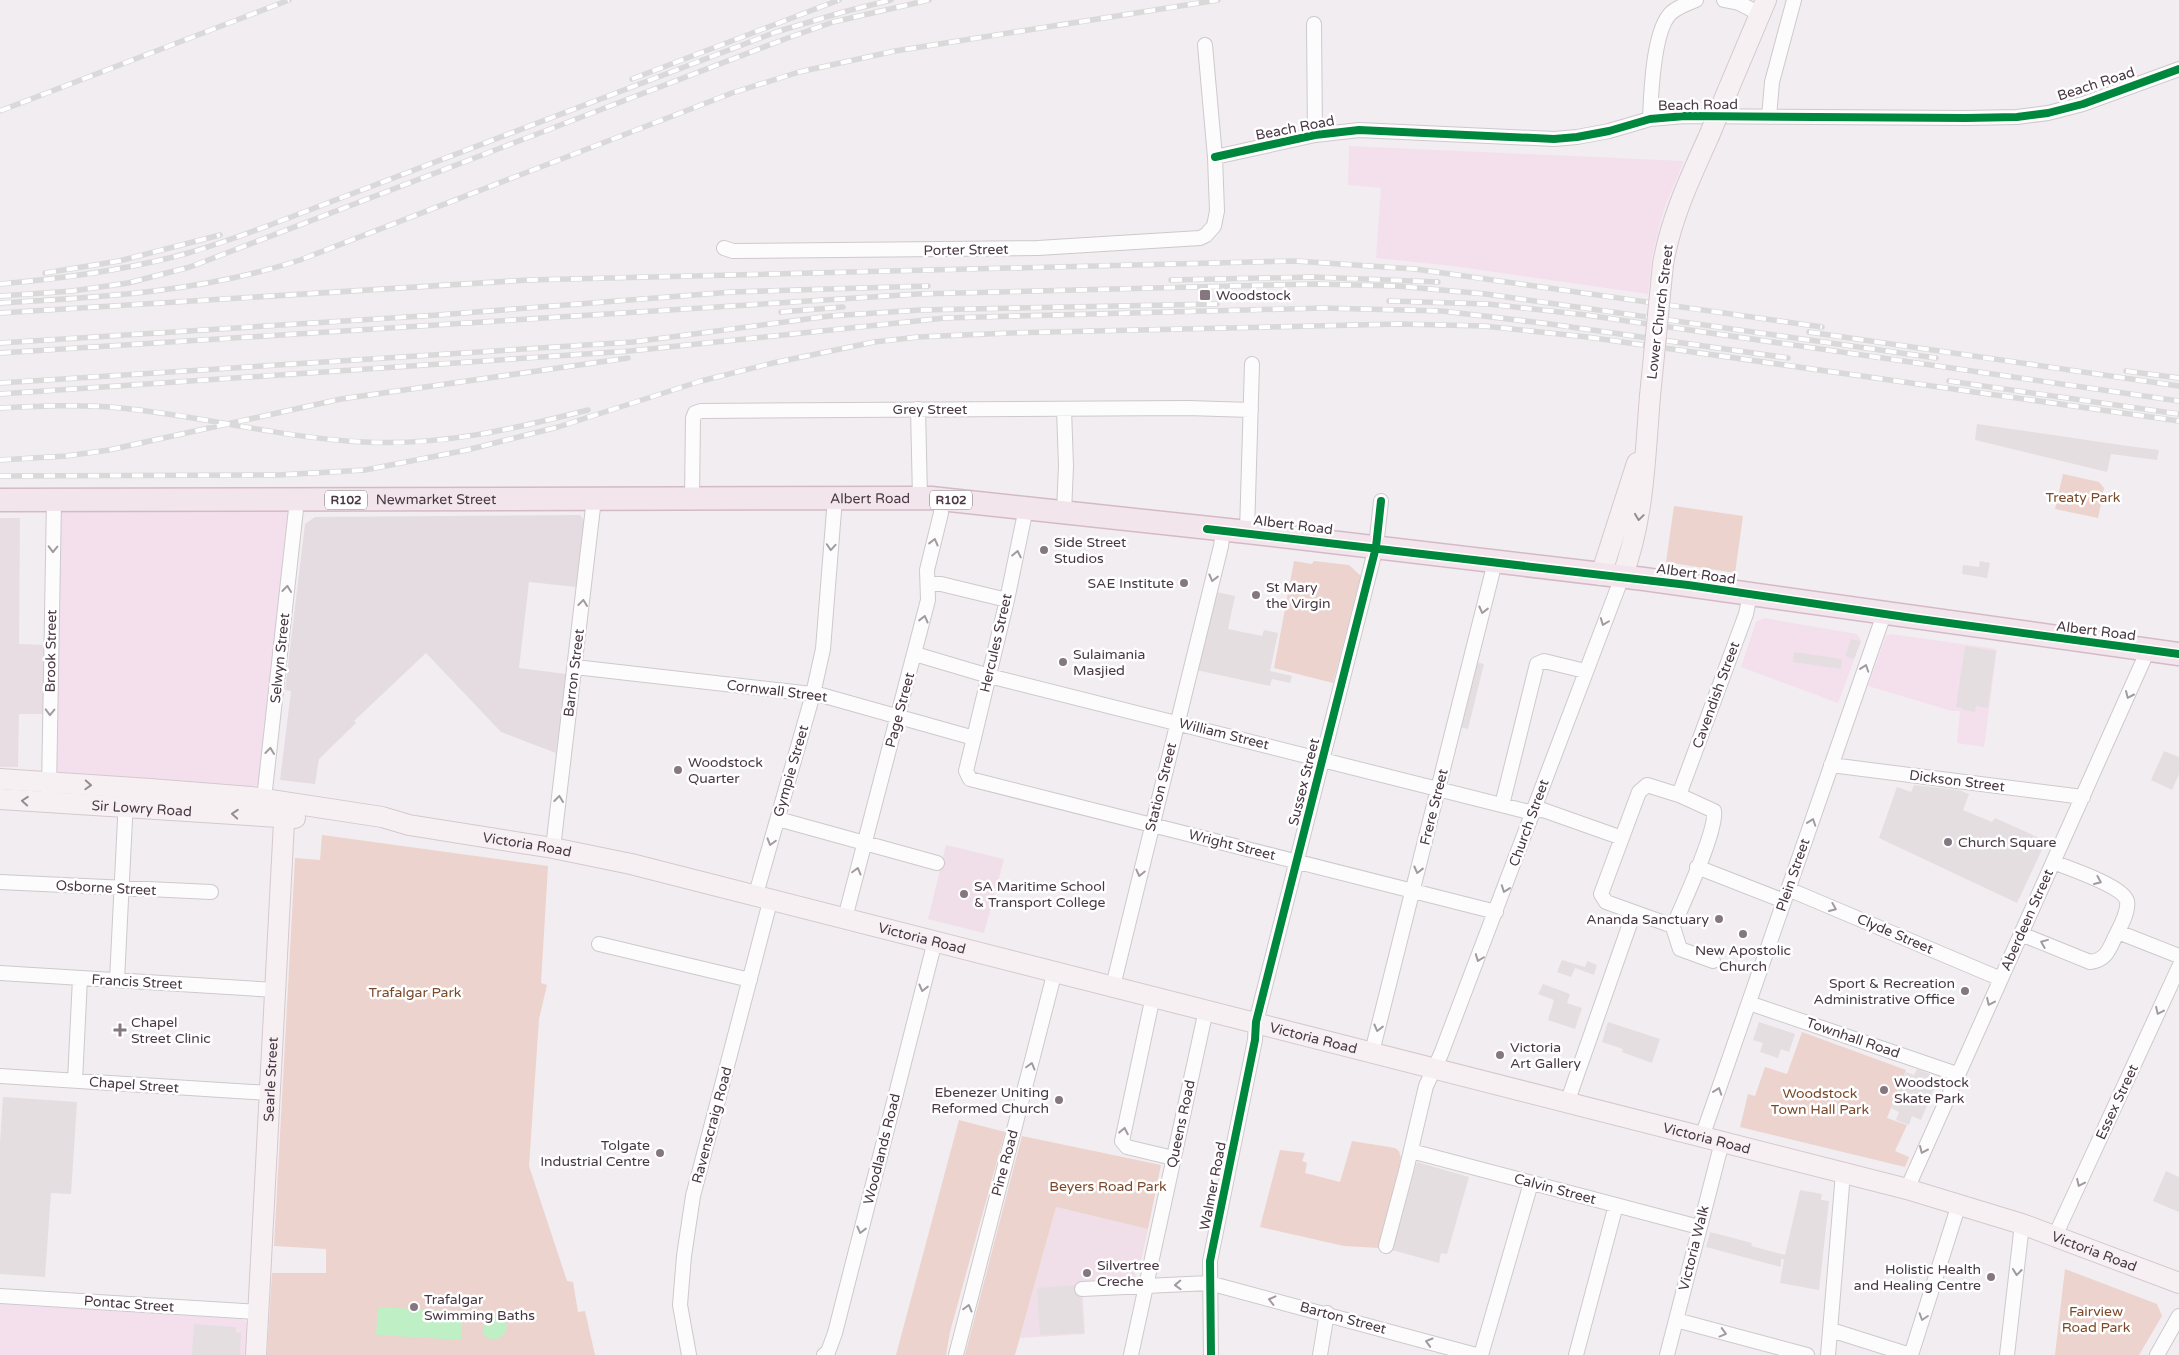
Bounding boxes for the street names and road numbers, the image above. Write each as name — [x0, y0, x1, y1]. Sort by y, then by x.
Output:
street label: Beach Road — [2055, 64, 2137, 104]
street label: Beach Road — [1658, 96, 1738, 114]
street label: Beach Road — [1254, 112, 1336, 144]
street label: Porter Street — [923, 241, 1009, 259]
street label: Lower Church Street — [1643, 243, 1677, 380]
street label: Grey Street — [893, 401, 968, 418]
road number: R102 — [325, 490, 367, 510]
street label: Newmarket Street — [376, 490, 497, 508]
street label: Albert Road — [830, 490, 910, 507]
road number: R102 — [930, 490, 972, 510]
street label: Albert Road — [1252, 512, 1334, 538]
street label: Albert Road — [1655, 560, 1737, 588]
street label: Hercules Street — [976, 591, 1016, 694]
street label: Brook Street — [42, 609, 60, 693]
street label: Selwyn Street — [267, 611, 293, 704]
street label: Albert Road — [2055, 618, 2137, 644]
street label: Barron Street — [560, 627, 588, 718]
street label: Cavendish Street — [1689, 639, 1743, 751]
street label: Page Street — [882, 670, 918, 750]
street label: Cornwall Street — [726, 676, 829, 706]
street label: William Street — [1177, 715, 1271, 754]
street label: Gympie Street — [770, 722, 812, 819]
street label: Sussex Street — [1285, 736, 1323, 827]
street label: Station Street — [1142, 740, 1180, 833]
street label: Frere Street — [1416, 767, 1452, 847]
street label: Dickson Street — [1908, 767, 2006, 795]
street label: Church Street — [1505, 776, 1553, 869]
street label: Sir Lowry Road — [91, 796, 192, 820]
street label: Wright Street — [1187, 826, 1278, 864]
street label: Victoria Road — [481, 828, 573, 860]
street label: Plein Street — [1773, 836, 1814, 914]
street label: Aberdeen Street — [1997, 866, 2057, 973]
street label: Osborne Street — [55, 877, 157, 899]
street label: Clyde Street — [1854, 910, 1936, 958]
street label: Victoria Road — [876, 919, 968, 957]
street label: Francis Street — [91, 971, 184, 993]
street label: Townhall Road — [1804, 1014, 1902, 1062]
street label: Victoria Road — [1268, 1018, 1359, 1057]
street label: Searle Street — [260, 1036, 281, 1122]
street label: Essex Street — [2092, 1061, 2142, 1142]
street label: Ravenscraig Road — [688, 1065, 736, 1185]
street label: Chapel Street — [89, 1073, 180, 1097]
street label: Queens Road — [1163, 1078, 1199, 1170]
street label: Woodlands Road — [860, 1092, 904, 1206]
street label: Victoria Road — [1661, 1119, 1753, 1157]
street label: Pine Road — [988, 1128, 1022, 1198]
street label: Walmer Road — [1196, 1140, 1230, 1232]
street label: Calvin Street — [1512, 1170, 1598, 1208]
street label: Victoria Walk — [1675, 1203, 1713, 1292]
street label: Victoria Road — [2049, 1227, 2139, 1275]
street label: Pontac Street — [83, 1292, 175, 1316]
street label: Barton Street — [1298, 1298, 1389, 1338]

